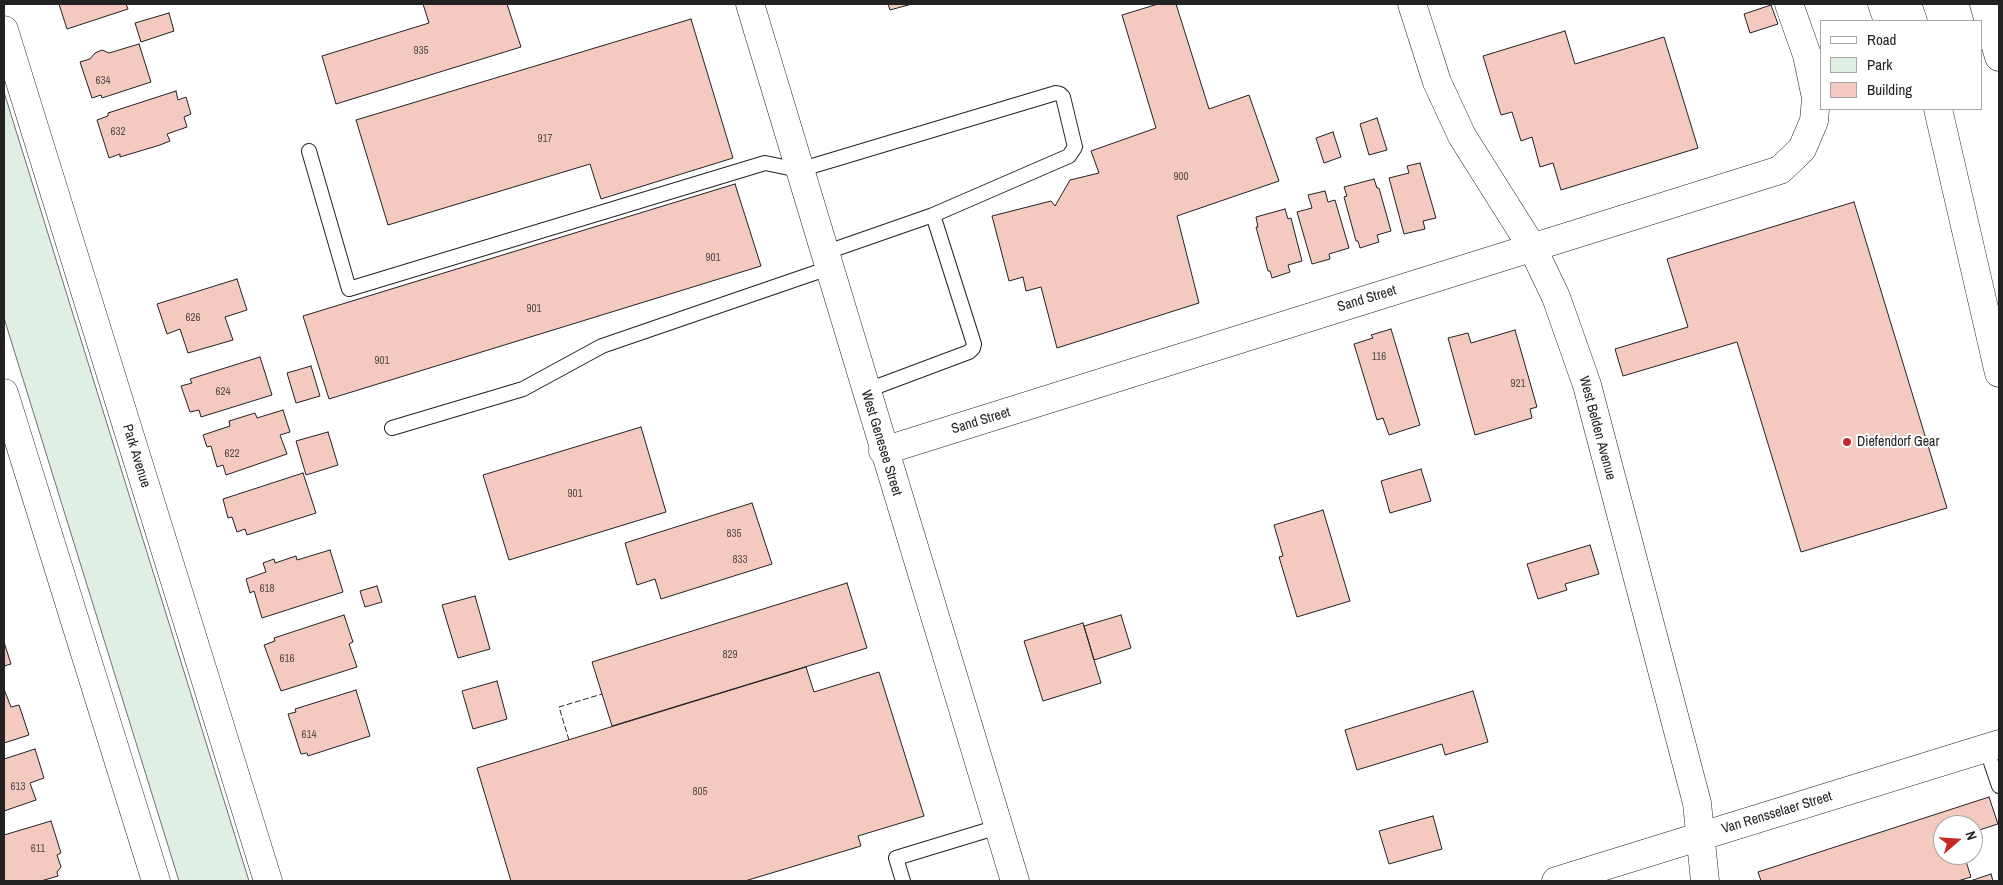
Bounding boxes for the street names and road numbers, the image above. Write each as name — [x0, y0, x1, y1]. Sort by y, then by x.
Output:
street label: Sand Street — [1336, 282, 1398, 316]
street label: West Belden Avenue — [1575, 374, 1619, 482]
street label: West Genesee Street — [857, 388, 905, 498]
street label: Sand Street — [950, 404, 1012, 438]
street label: Park Avenue — [118, 422, 154, 490]
street label: Van Rensselaer Street — [1720, 788, 1834, 838]

